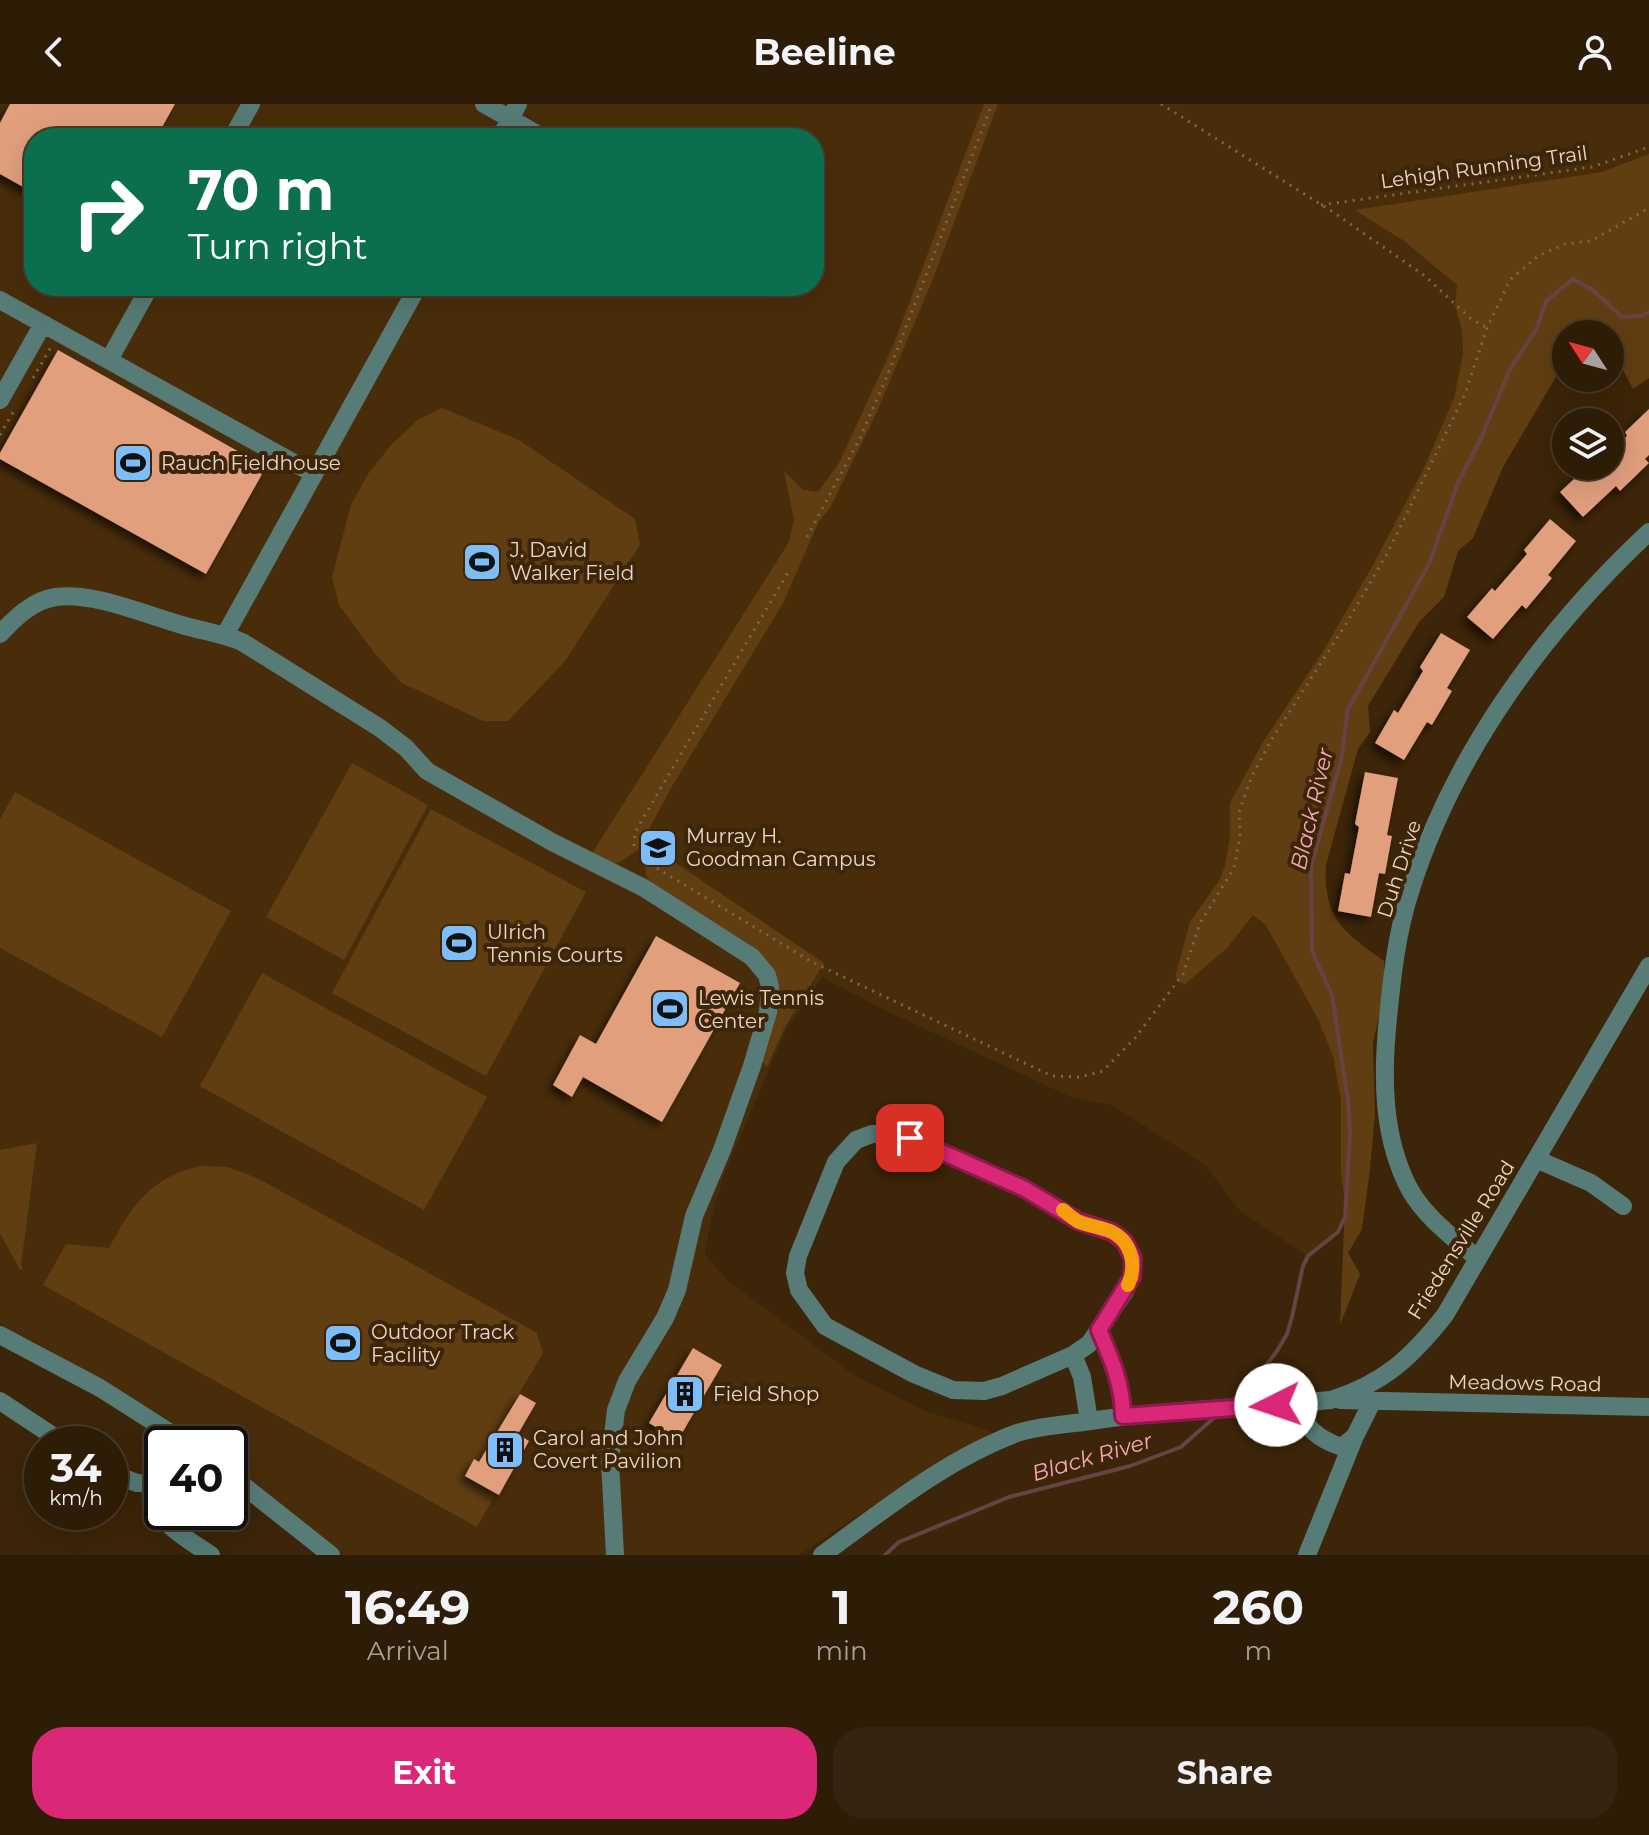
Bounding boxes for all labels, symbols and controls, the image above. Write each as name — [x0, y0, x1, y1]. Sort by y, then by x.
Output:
icon: back — [32, 30, 76, 74]
text: Beeline — [753, 30, 896, 74]
icon: person — [1573, 30, 1617, 74]
street label: Lehigh Running Trail — [1379, 141, 1589, 193]
text: 70 m — [188, 156, 334, 224]
icon: right — [56, 160, 160, 264]
text: Turn right — [188, 224, 368, 268]
north arrow — [1552, 320, 1624, 392]
map controls — [1552, 320, 1624, 480]
button: layers — [1552, 408, 1624, 480]
sports icon: Rauch Fieldhouse — [112, 442, 154, 484]
place label: Rauch Fieldhouse — [161, 451, 341, 475]
place label: J. David Walker Field — [509, 538, 634, 585]
sports icon: J. David Walker Field — [461, 541, 503, 583]
water label: Black River — [1285, 744, 1339, 872]
street label: Duh Drive — [1372, 817, 1426, 921]
place label: Murray H. Goodman Campus — [686, 824, 876, 871]
school or university icon: Murray H. Goodman Campus — [637, 827, 679, 869]
place label: Ulrich Tennis Courts — [487, 920, 623, 967]
sports icon: Ulrich Tennis Courts — [438, 922, 480, 964]
place label: Lewis Tennis Center — [698, 986, 824, 1033]
sports icon: Lewis Tennis Center — [649, 988, 691, 1030]
pin — [876, 1104, 944, 1172]
icon: arrive — [888, 1116, 932, 1160]
street label: Friedensville Road — [1402, 1156, 1520, 1324]
place label: Outdoor Track Facility — [371, 1320, 514, 1367]
sports icon: Outdoor Track Facility — [322, 1322, 364, 1364]
position arrow — [1234, 1363, 1318, 1447]
street label: Meadows Road — [1448, 1370, 1602, 1396]
building icon: Field Shop — [664, 1373, 706, 1415]
place label: Field Shop — [713, 1382, 819, 1406]
speed limit sign: 40 — [144, 1426, 248, 1530]
place label: Carol and John Covert Pavilion — [533, 1426, 683, 1473]
water label: Black River — [1029, 1427, 1156, 1487]
building icon: Carol and John Covert Pavilion — [484, 1429, 526, 1471]
text: 34 — [50, 1443, 102, 1492]
text: km/h — [49, 1486, 103, 1510]
text: 16:49 — [345, 1578, 470, 1636]
text: 1 — [832, 1578, 851, 1636]
text: 260 — [1213, 1578, 1304, 1636]
text: Arrival — [367, 1635, 449, 1667]
text: min — [815, 1635, 868, 1667]
text: m — [1244, 1635, 1272, 1667]
button: Exit — [32, 1727, 817, 1819]
button: Share — [833, 1727, 1617, 1819]

